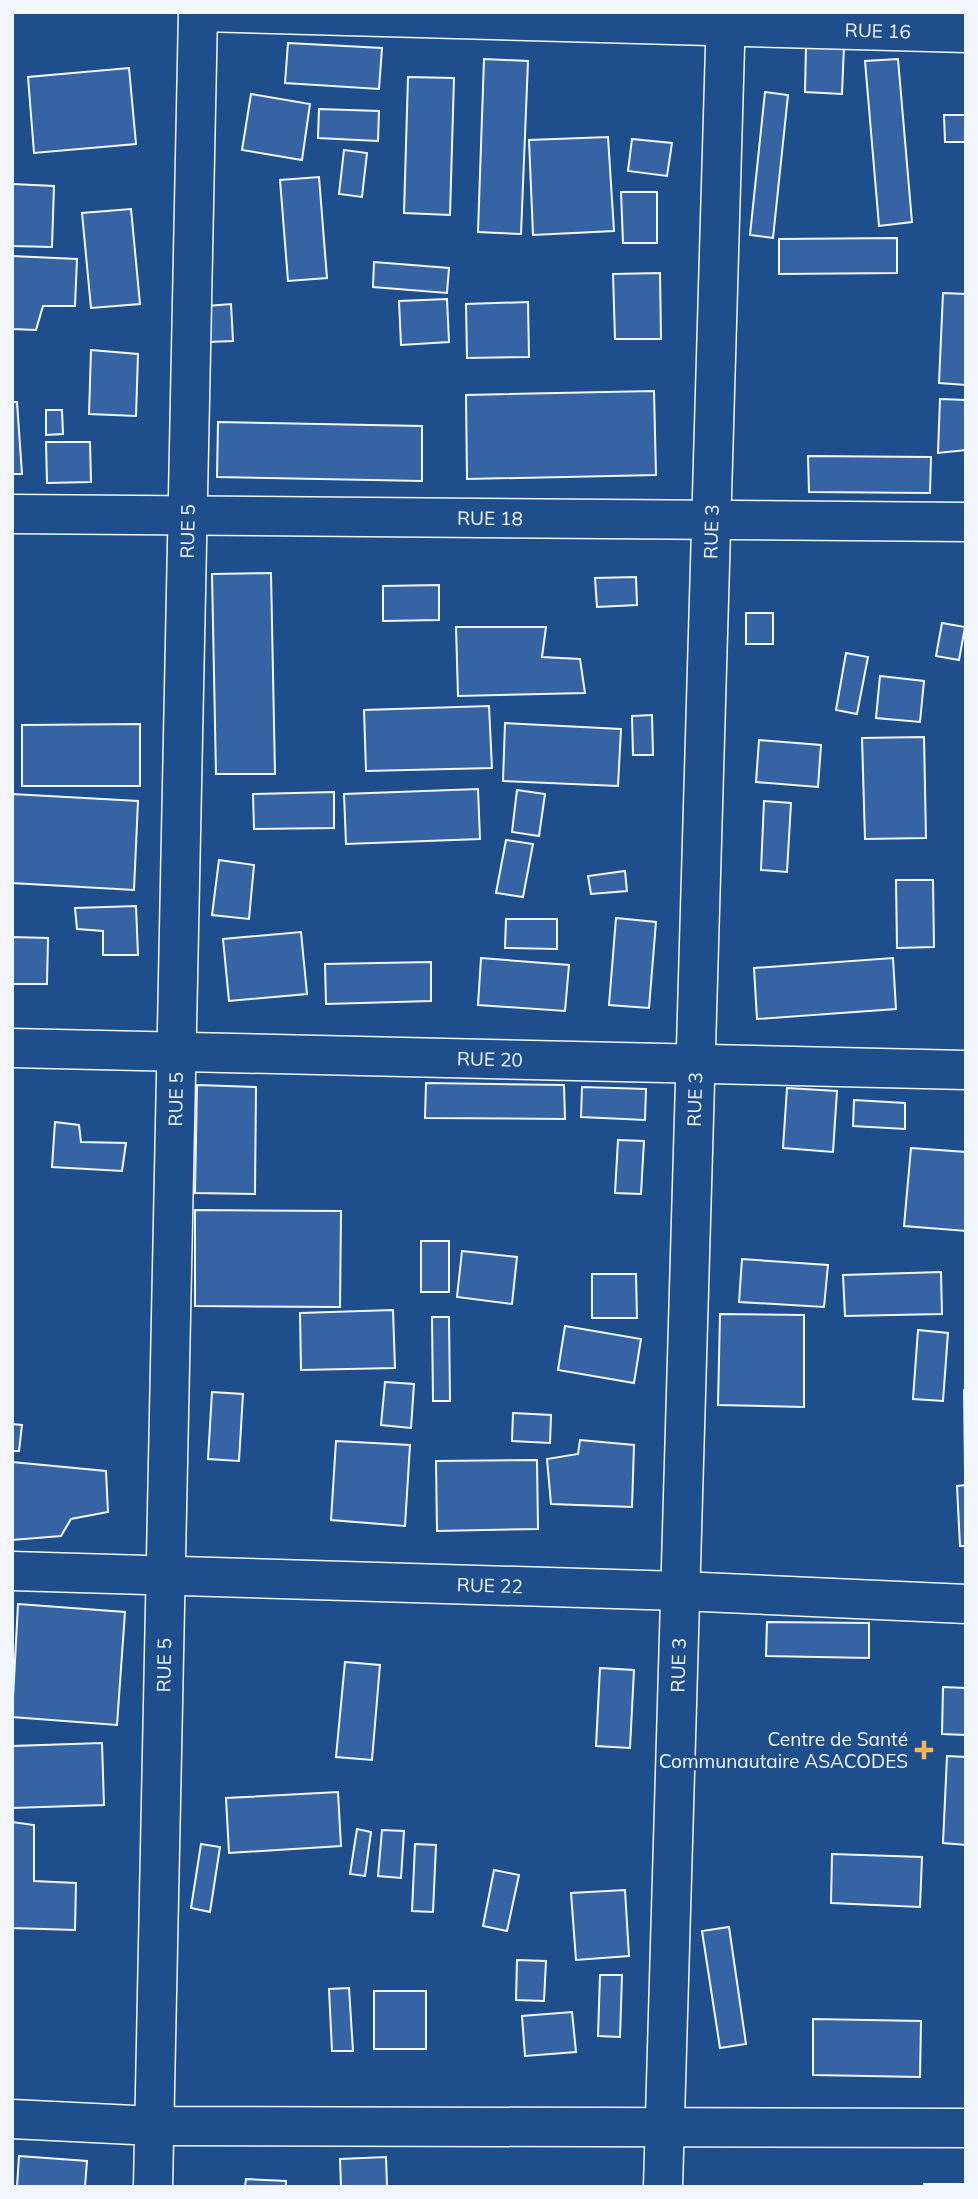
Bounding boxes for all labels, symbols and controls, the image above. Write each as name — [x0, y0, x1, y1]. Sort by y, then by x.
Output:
street label: RUE 16 — [844, 18, 911, 43]
street label: RUE 5 — [175, 504, 200, 559]
street label: RUE 3 — [698, 504, 724, 559]
street label: RUE 18 — [457, 506, 523, 530]
street label: RUE 20 — [457, 1046, 523, 1072]
street label: RUE 5 — [163, 1072, 188, 1127]
street label: RUE 3 — [682, 1072, 707, 1127]
street label: RUE 22 — [456, 1572, 523, 1598]
street label: RUE 5 — [151, 1638, 176, 1693]
street label: RUE 3 — [665, 1638, 691, 1693]
place label: Centre de Santé Communautaire ASACODES — [659, 1727, 908, 1773]
marker: Centre de Santé Communautaire ASACODES — [914, 1740, 934, 1760]

